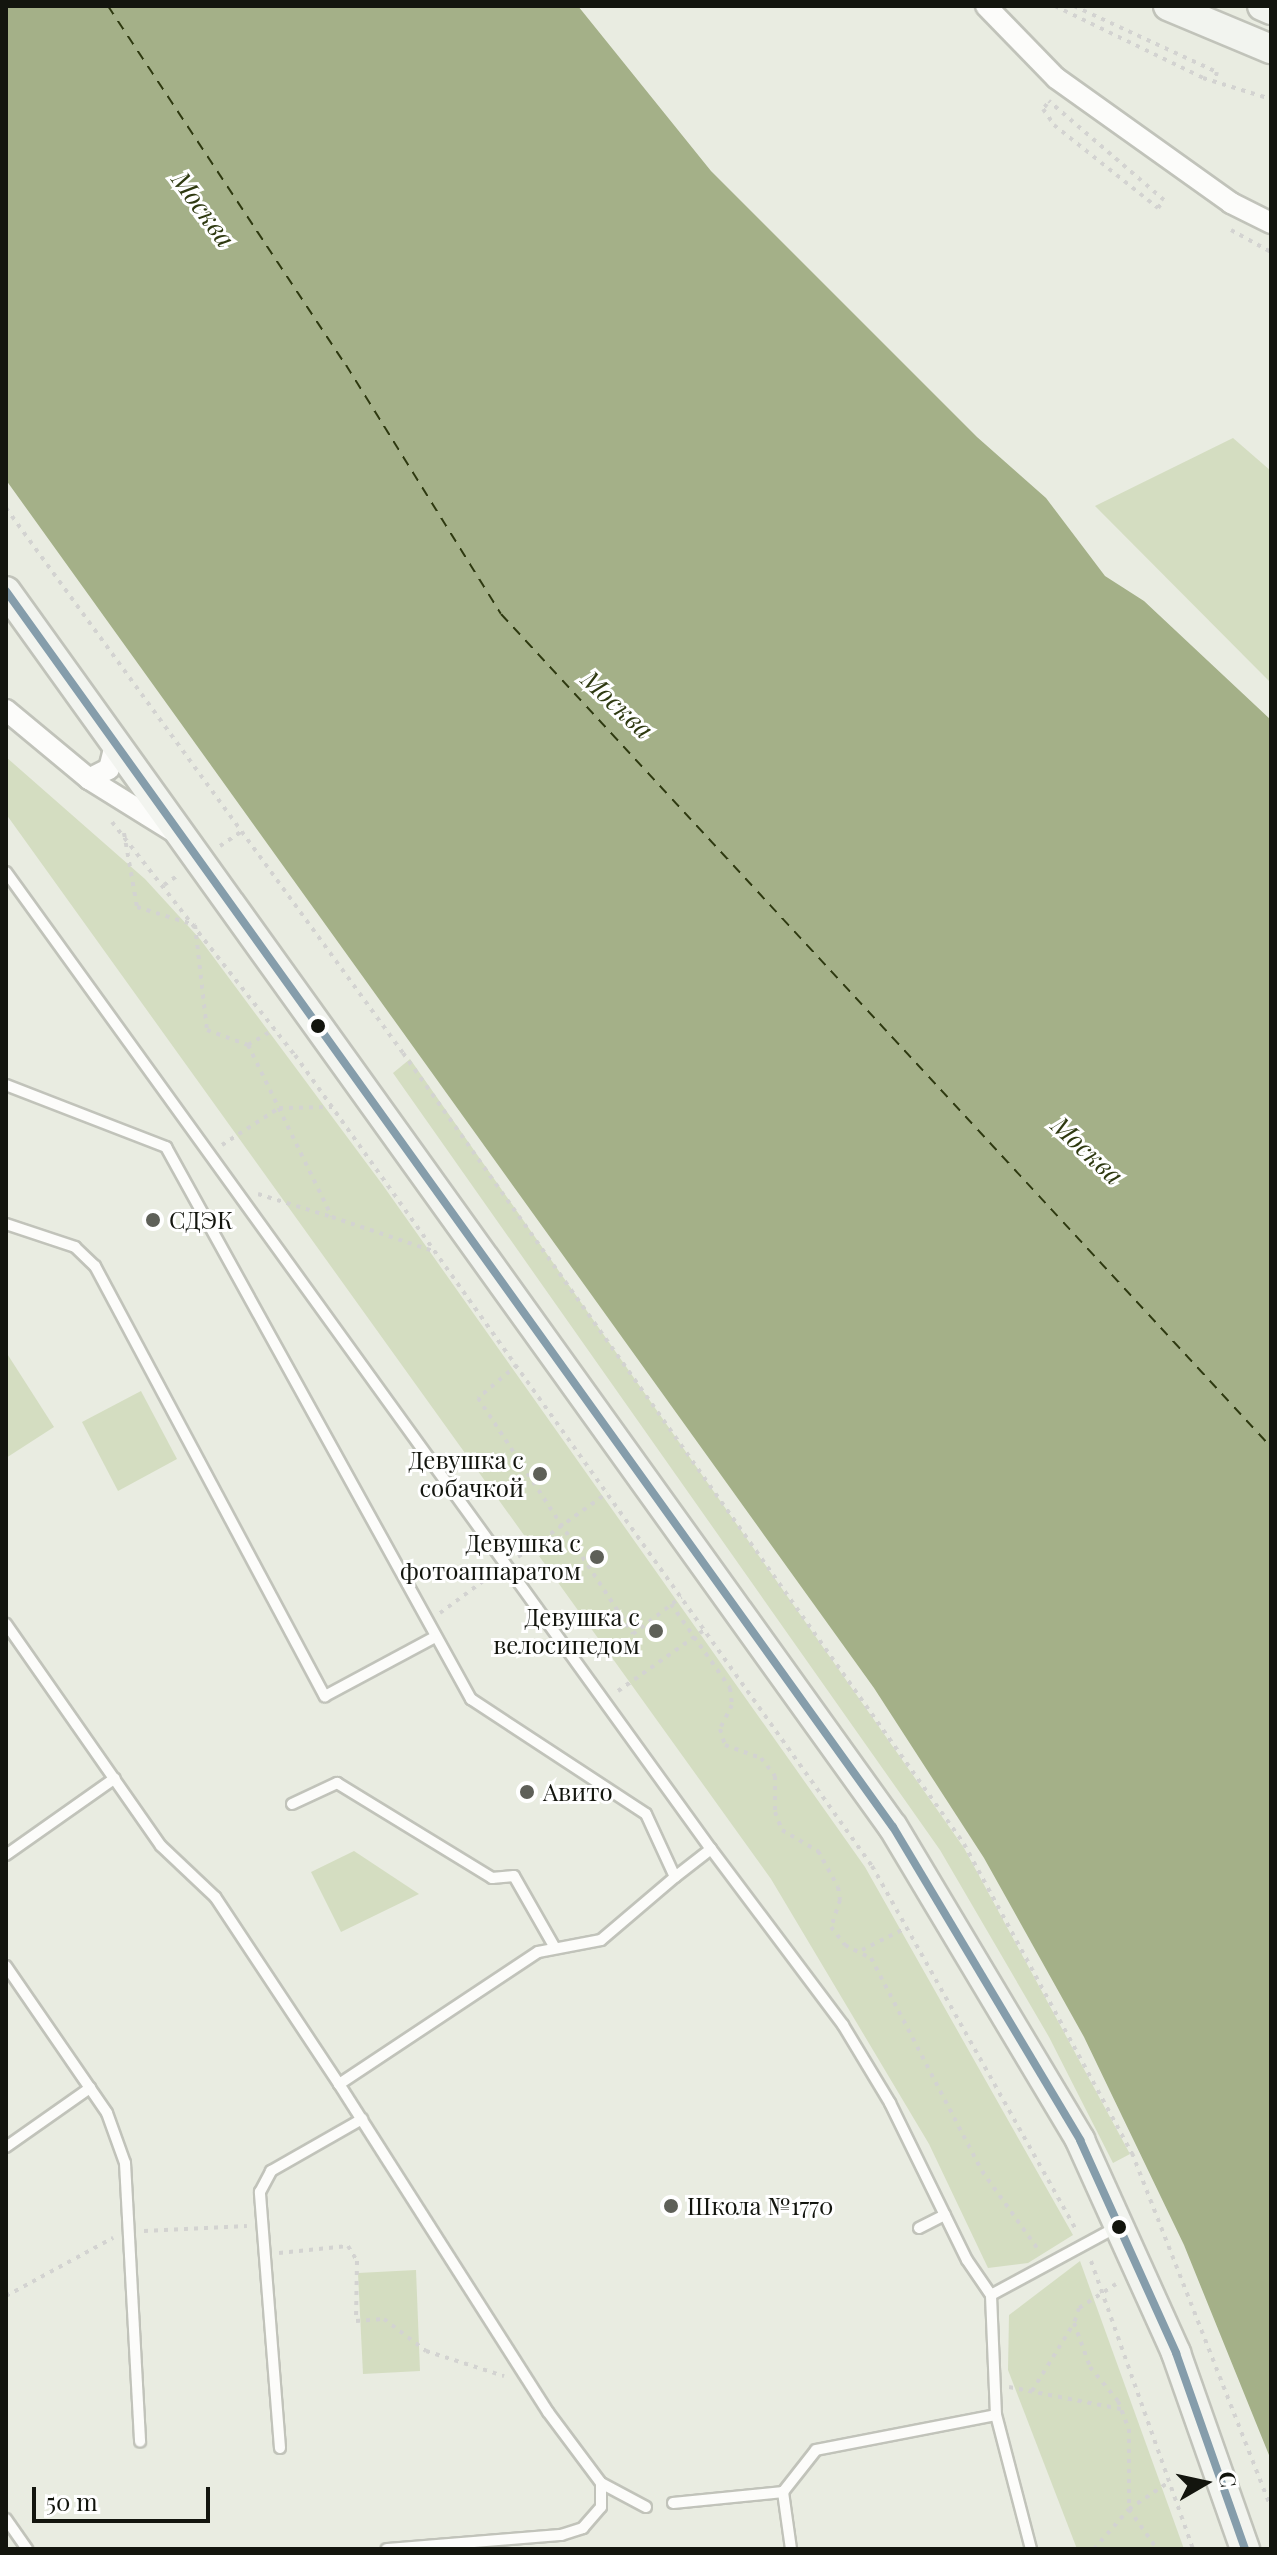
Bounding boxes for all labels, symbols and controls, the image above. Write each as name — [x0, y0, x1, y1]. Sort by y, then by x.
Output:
water label: Москва — [166, 165, 242, 253]
water label: Москва — [576, 663, 660, 745]
unlabelled marker — [310, 1018, 326, 1034]
water label: Москва — [1046, 1109, 1130, 1191]
place label: СДЭК — [169, 1206, 233, 1234]
marker: СДЭК — [144, 1211, 162, 1229]
place label: Девушка с собачкой — [409, 1446, 524, 1502]
marker: Девушка с собачкой — [531, 1465, 549, 1483]
place label: Девушка с фотоаппаратом — [400, 1529, 581, 1585]
marker: Девушка с фотоаппаратом — [588, 1548, 606, 1566]
place label: Девушка с велосипедом — [493, 1603, 640, 1659]
marker: Девушка с велосипедом — [647, 1622, 665, 1640]
place label: Авито — [543, 1778, 613, 1806]
marker: Авито — [518, 1783, 536, 1801]
place label: Школа №1770 — [687, 2192, 833, 2220]
marker: Школа №1770 — [662, 2197, 680, 2215]
unlabelled marker — [1111, 2219, 1127, 2235]
north arrow — [1165, 2443, 1245, 2523]
text: С — [1213, 2469, 1245, 2489]
scale bar — [36, 2471, 214, 2521]
text: 50 m — [46, 2485, 98, 2517]

